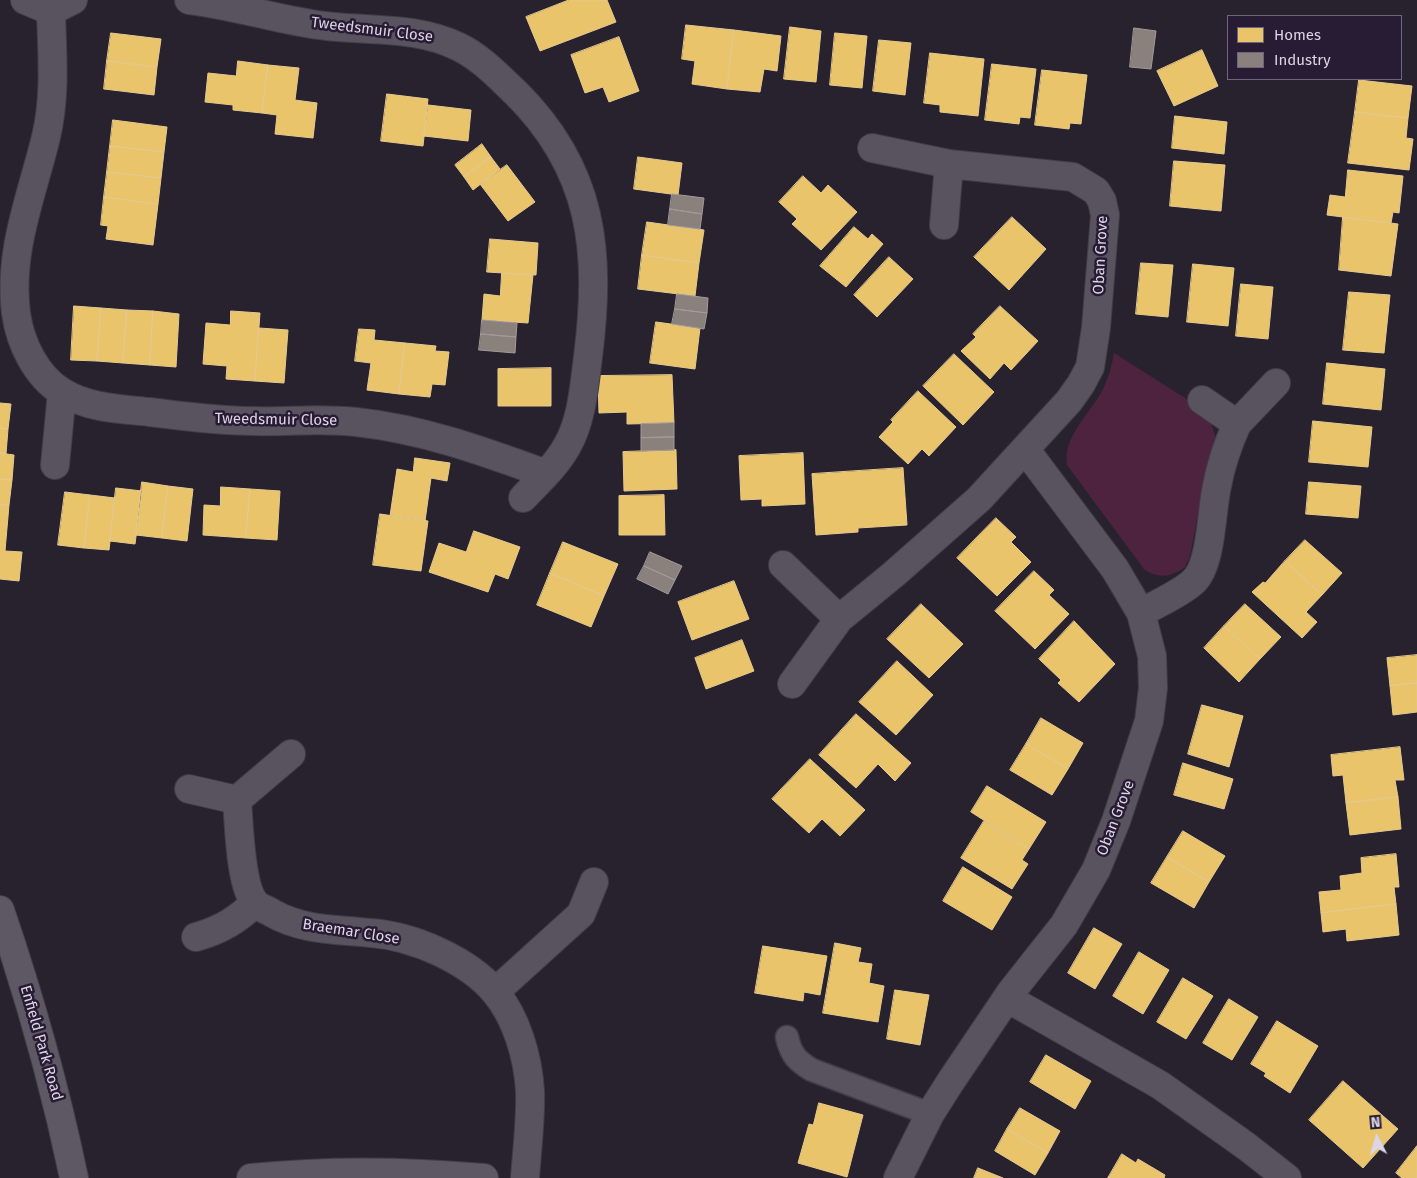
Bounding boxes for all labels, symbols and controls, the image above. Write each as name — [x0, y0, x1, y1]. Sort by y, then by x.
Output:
street label: Tweedsmuir Close — [310, 14, 434, 46]
legend — [1227, 15, 1402, 80]
text: Homes — [1274, 26, 1321, 44]
text: Industry — [1274, 51, 1331, 69]
street label: Oban Grove — [1090, 215, 1112, 295]
street label: Tweedsmuir Close — [215, 410, 337, 430]
street label: Oban Grove — [1093, 778, 1139, 858]
street label: Braemar Close — [301, 915, 401, 949]
street label: Enfield Park Road — [16, 983, 66, 1103]
north arrow — [1352, 1113, 1402, 1163]
text: N — [1370, 1114, 1381, 1131]

